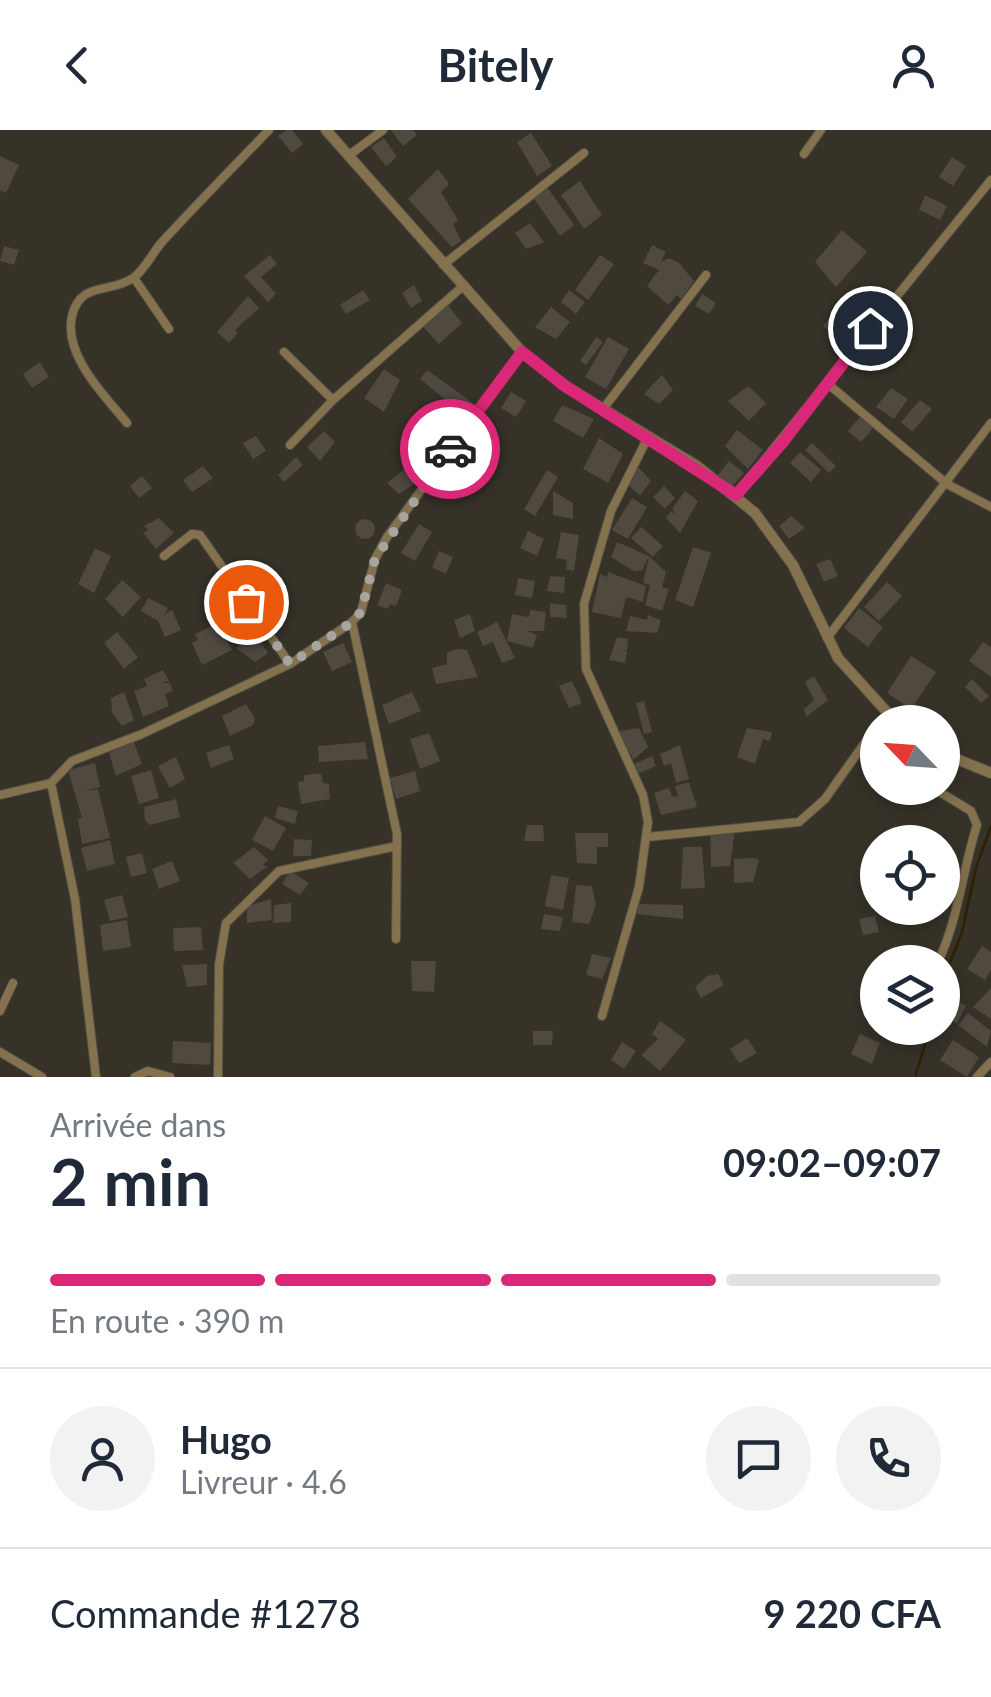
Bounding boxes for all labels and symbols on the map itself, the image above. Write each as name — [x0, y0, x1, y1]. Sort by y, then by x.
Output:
pin — [828, 286, 913, 371]
courier — [400, 399, 500, 499]
pin — [204, 560, 289, 645]
north arrow — [860, 705, 960, 805]

